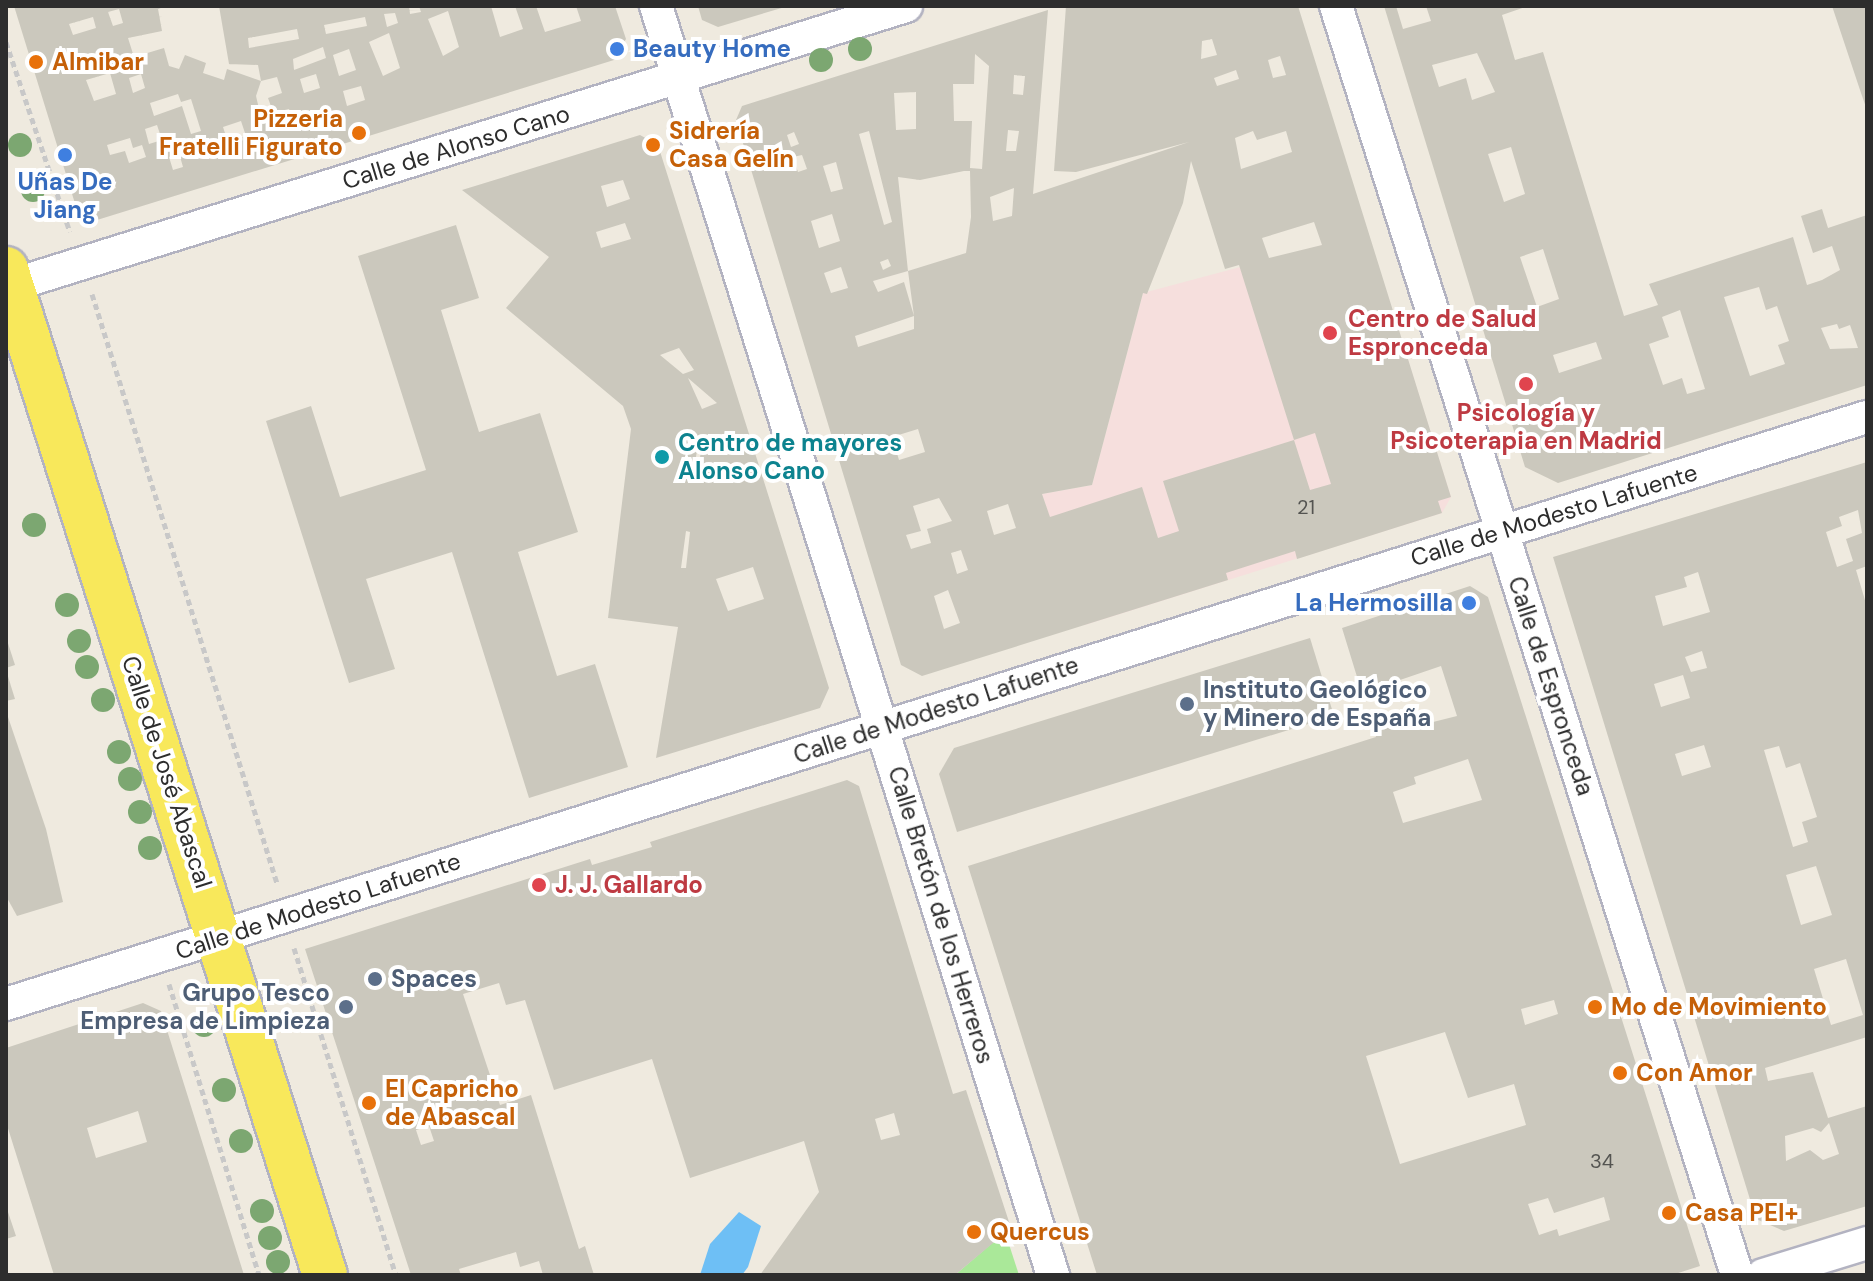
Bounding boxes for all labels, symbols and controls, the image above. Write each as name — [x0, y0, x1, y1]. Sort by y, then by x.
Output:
place label: Beauty Home — [633, 35, 791, 63]
marker: Beauty Home — [608, 40, 626, 58]
place label: Almibar — [52, 48, 144, 76]
marker: Almibar — [27, 53, 45, 71]
street label: Calle de Alonso Cano — [339, 99, 573, 195]
place label: Pizzeria Fratelli Figurato — [159, 105, 343, 161]
place label: Sidrería Casa Gelín — [669, 117, 794, 173]
marker: Pizzeria Fratelli Figurato — [350, 124, 368, 142]
marker: Sidrería Casa Gelín — [644, 136, 662, 154]
marker: Uñas De Jiang — [56, 146, 74, 164]
place label: Uñas De Jiang — [17, 168, 113, 224]
place label: Centro de Salud Espronceda — [1348, 305, 1537, 361]
marker: Centro de Salud Espronceda — [1319, 322, 1341, 344]
marker: Psicología y Psicoterapia en Madrid — [1515, 373, 1537, 395]
place label: Psicología y Psicoterapia en Madrid — [1390, 399, 1662, 455]
place label: Centro de mayores Alonso Cano — [678, 429, 902, 485]
marker: Centro de mayores Alonso Cano — [653, 448, 671, 466]
street label: Calle de Modesto Lafuente — [1407, 458, 1701, 572]
house number: 21 — [1297, 495, 1315, 519]
street label: Calle de Espronceda — [1502, 573, 1600, 799]
place label: La Hermosilla — [1295, 589, 1453, 617]
marker: La Hermosilla — [1460, 594, 1478, 612]
street label: Calle de Modesto Lafuente — [790, 650, 1082, 770]
street label: Calle de José Abascal — [116, 652, 218, 892]
place label: Instituto Geológico y Minero de España — [1203, 676, 1431, 732]
marker: Instituto Geológico y Minero de España — [1178, 695, 1196, 713]
street label: Calle Bretón de los Herreros — [882, 763, 1000, 1067]
street label: Calle de Modesto Lafuente — [172, 846, 464, 966]
place label: J. J. Gallardo — [555, 871, 703, 899]
marker: J. J. Gallardo — [530, 876, 548, 894]
place label: Spaces — [391, 965, 477, 993]
marker: Spaces — [366, 970, 384, 988]
place label: Grupo Tesco Empresa de Limpieza — [80, 979, 330, 1035]
place label: Mo de Movimiento — [1611, 993, 1827, 1021]
marker: Grupo Tesco Empresa de Limpieza — [337, 998, 355, 1016]
marker: Mo de Movimiento — [1586, 998, 1604, 1016]
place label: Con Amor — [1636, 1059, 1753, 1087]
marker: Con Amor — [1611, 1064, 1629, 1082]
place label: El Capricho de Abascal — [385, 1075, 519, 1131]
marker: El Capricho de Abascal — [360, 1094, 378, 1112]
house number: 34 — [1590, 1149, 1614, 1173]
place label: Casa PEI+ — [1685, 1199, 1798, 1227]
marker: Casa PEI+ — [1660, 1204, 1678, 1222]
place label: Quercus — [990, 1218, 1090, 1246]
marker: Quercus — [965, 1223, 983, 1241]

